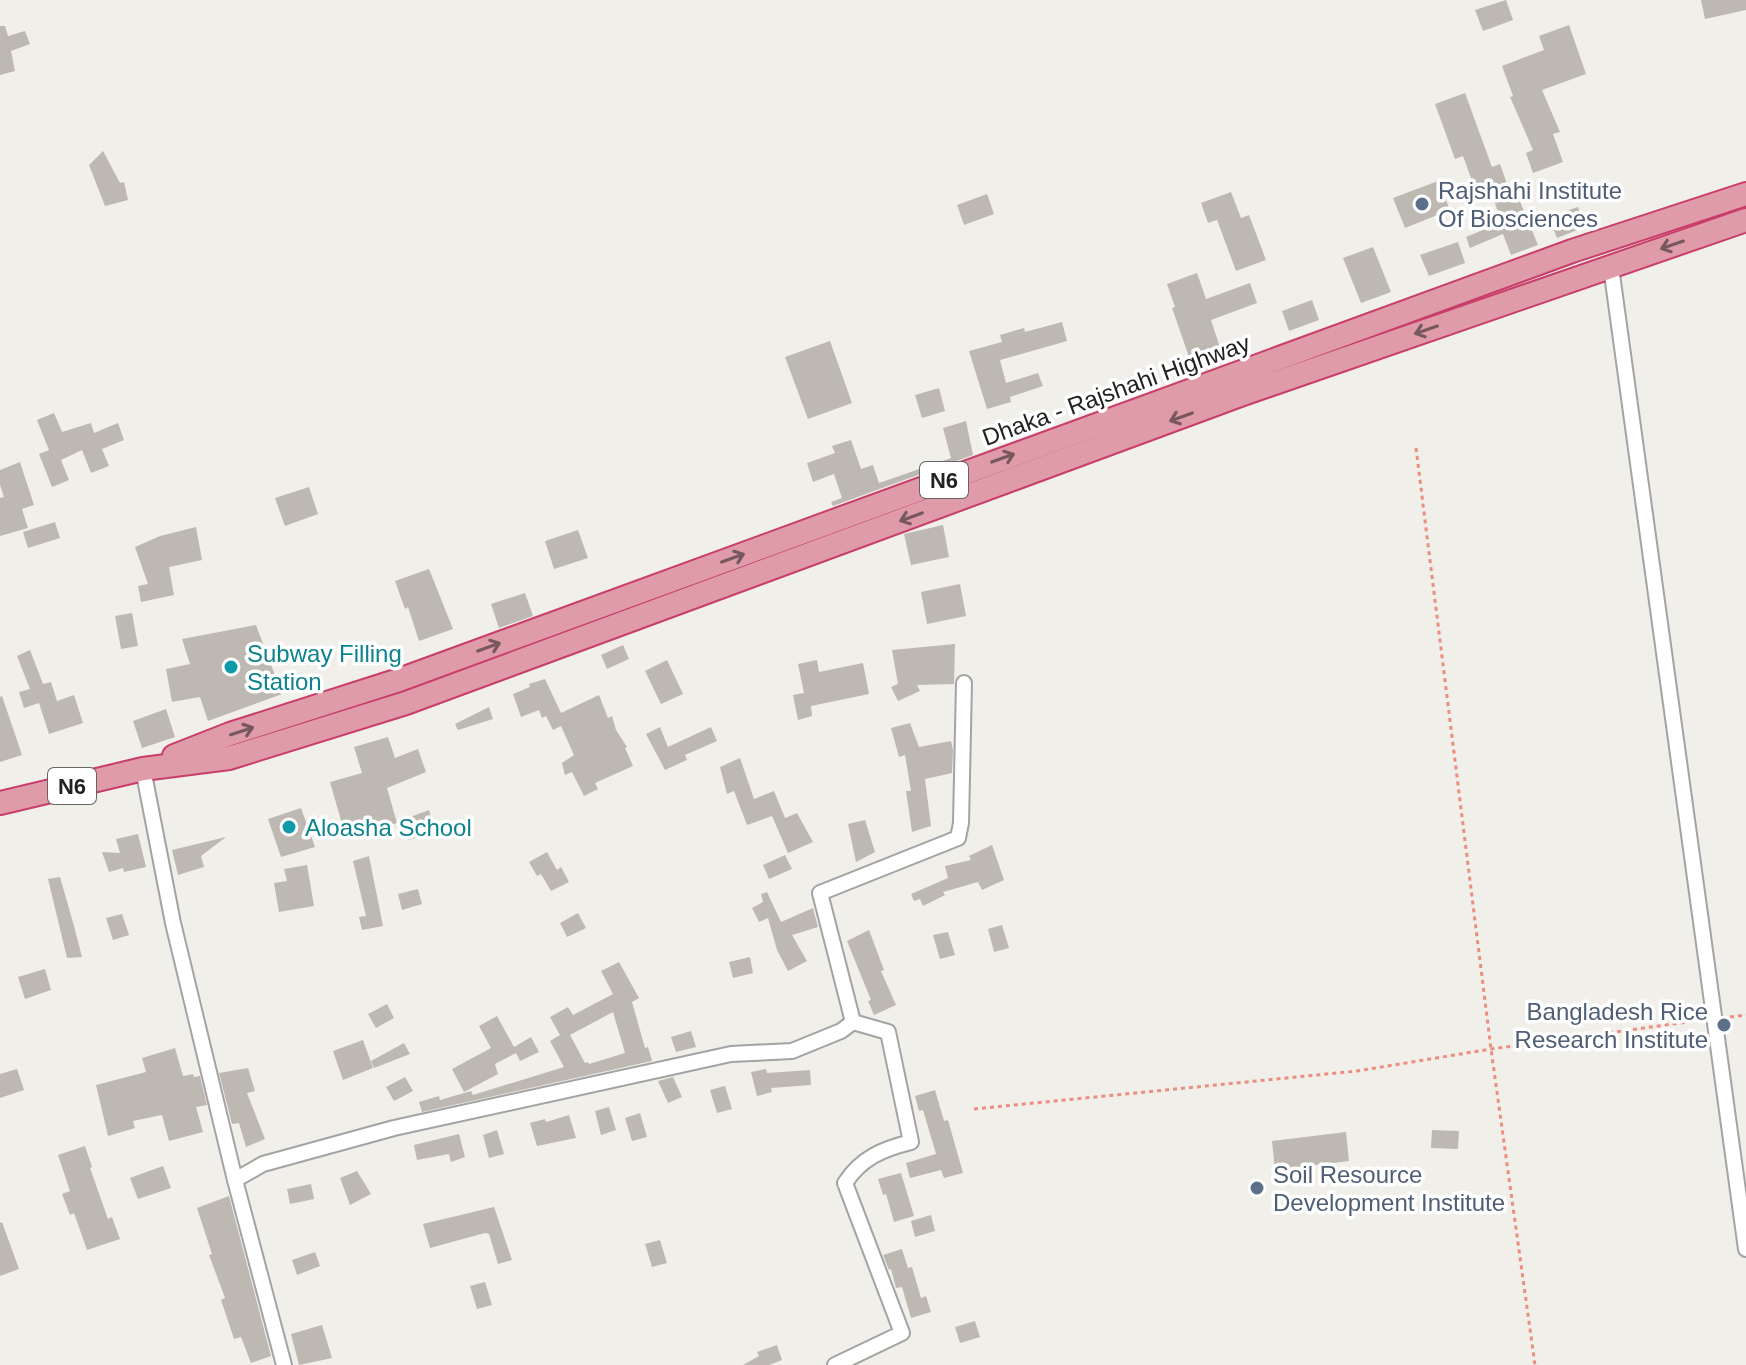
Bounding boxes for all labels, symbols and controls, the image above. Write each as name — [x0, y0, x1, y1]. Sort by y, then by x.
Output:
place label: Rajshahi Institute Of Biosciences — [1438, 177, 1622, 232]
marker: Rajshahi Institute Of Biosciences — [1413, 195, 1431, 213]
one-way arrow — [1660, 239, 1685, 254]
one-way arrow — [1414, 324, 1439, 339]
street label: Dhaka - Rajshahi Highway — [979, 329, 1253, 451]
one-way arrow — [1169, 411, 1194, 425]
one-way arrow — [990, 450, 1015, 465]
road number: N6 — [920, 462, 968, 498]
one-way arrow — [899, 510, 924, 525]
one-way arrow — [720, 549, 745, 564]
one-way arrow — [476, 639, 501, 654]
place label: Subway Filling Station — [247, 640, 402, 695]
marker: Subway Filling Station — [222, 658, 240, 676]
one-way arrow — [230, 722, 255, 737]
road number: N6 — [48, 768, 96, 804]
place label: Aloasha School — [305, 814, 472, 841]
marker: Aloasha School — [280, 818, 298, 836]
place label: Bangladesh Rice Research Institute — [1515, 998, 1708, 1053]
marker: Bangladesh Rice Research Institute — [1715, 1016, 1733, 1034]
place label: Soil Resource Development Institute — [1273, 1161, 1505, 1216]
marker: Soil Resource Development Institute — [1248, 1179, 1266, 1197]

